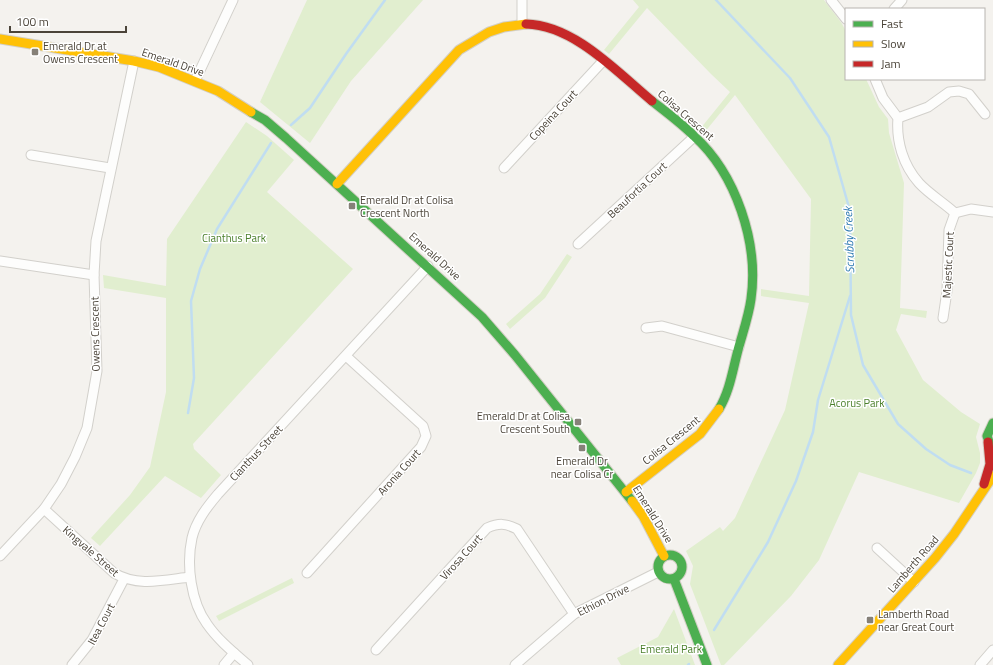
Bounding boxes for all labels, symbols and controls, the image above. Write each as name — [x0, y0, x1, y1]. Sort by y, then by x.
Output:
scale bar — [10, 8, 126, 34]
legend — [845, 8, 985, 80]
text: 100 m — [16, 12, 49, 31]
text: Fast — [881, 14, 904, 33]
text: Slow — [881, 34, 906, 53]
place label: Emerald Dr at Owens Crescent — [43, 38, 118, 67]
street label: Emerald Drive — [140, 44, 207, 80]
marker: Emerald Dr at Owens Crescent — [30, 47, 40, 57]
text: Jam — [881, 54, 901, 73]
street label: Copeina Court — [525, 86, 581, 144]
street label: Colisa Crescent — [654, 86, 718, 144]
street label: Beaufortia Court — [604, 158, 670, 222]
place label: Emerald Dr at Colisa Crescent North — [360, 192, 454, 221]
marker: Emerald Dr at Colisa Crescent North — [347, 201, 357, 211]
water label: Scrubby Creek — [838, 205, 859, 274]
street label: Emerald Drive — [405, 228, 465, 284]
park label: Cianthus Park — [202, 230, 267, 246]
street label: Majestic Court — [938, 231, 958, 299]
street label: Owens Crescent — [86, 296, 104, 372]
park label: Acorus Park — [829, 395, 885, 411]
place label: Emerald Dr at Colisa Crescent South — [477, 408, 570, 437]
street label: Colisa Crescent — [639, 412, 703, 468]
marker: Emerald Dr at Colisa Crescent South — [573, 417, 583, 427]
street label: Cianthus Street — [226, 421, 286, 485]
marker: Emerald Dr near Colisa Cr — [577, 443, 587, 453]
street label: Aronia Court — [374, 445, 424, 499]
place label: Emerald Dr near Colisa Cr — [551, 453, 614, 482]
street label: Emerald Drive — [629, 482, 677, 546]
street label: Kingvale Street — [59, 522, 123, 580]
street label: Virosa Court — [436, 531, 486, 583]
street label: Lamberth Road — [884, 532, 942, 596]
street label: Ethion Drive — [574, 580, 632, 620]
street label: Itea Court — [83, 600, 119, 648]
place label: Lamberth Road near Great Court — [878, 606, 954, 635]
marker: Lamberth Road near Great Court — [865, 615, 875, 625]
park label: Emerald Park — [640, 641, 703, 657]

